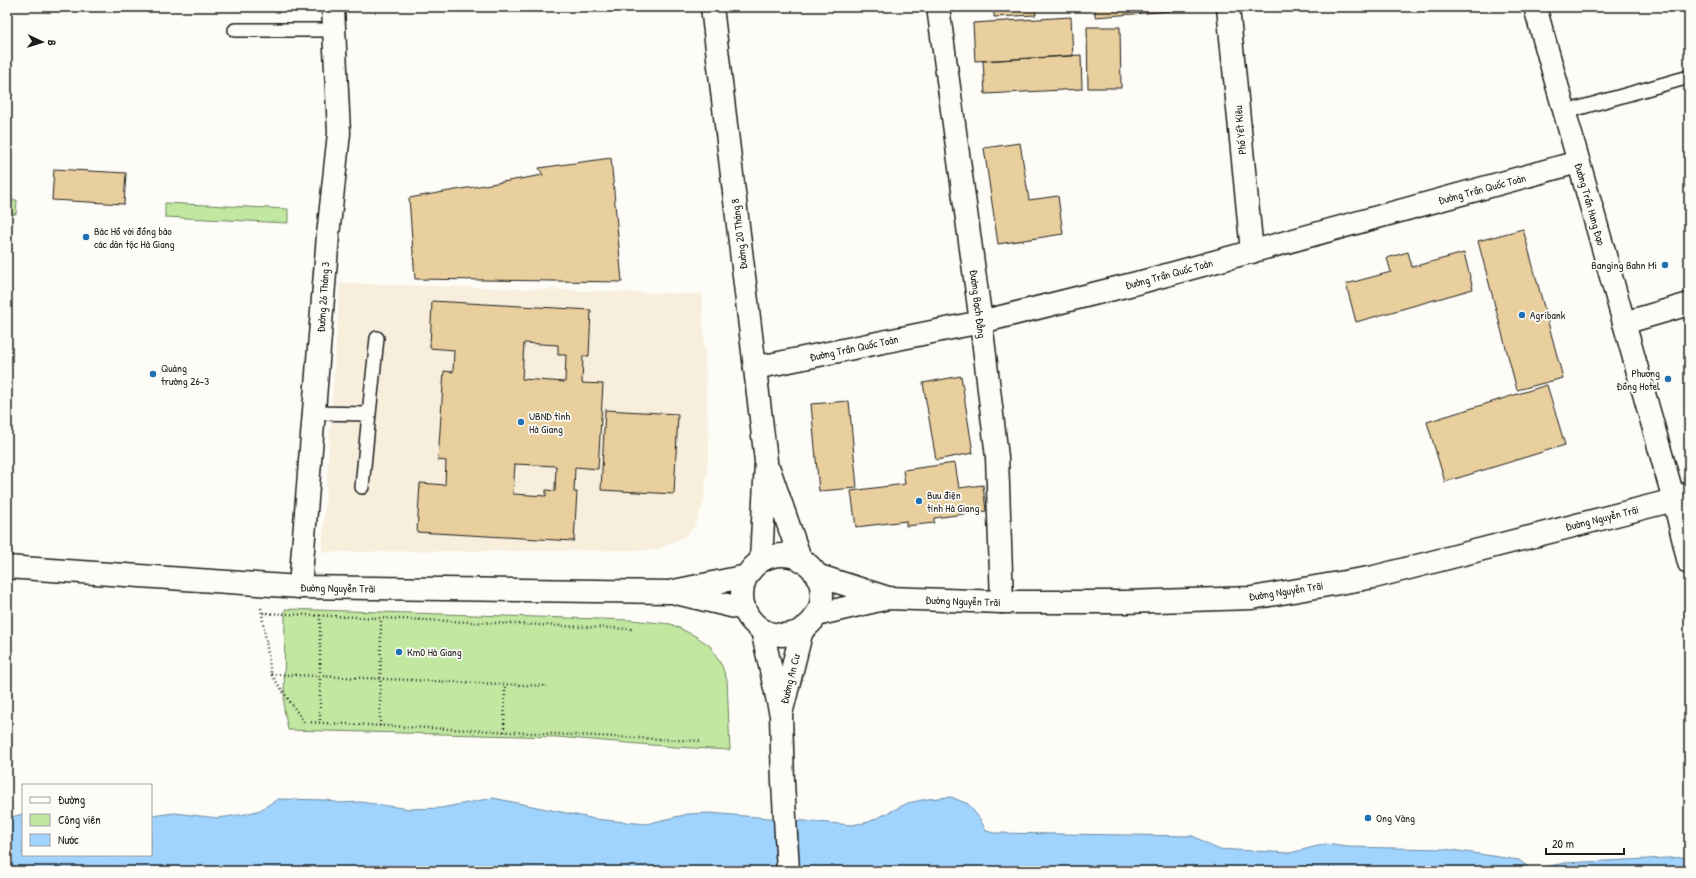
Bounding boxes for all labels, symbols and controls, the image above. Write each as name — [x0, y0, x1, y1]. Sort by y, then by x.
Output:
north arrow — [22, 22, 62, 62]
text: B — [45, 39, 59, 46]
street label: Phố Yết Kiêu — [1231, 104, 1249, 155]
street label: Đường Trần Hưng Đạo — [1572, 161, 1609, 247]
street label: Đường Trần Quốc Toản — [1437, 171, 1527, 207]
street label: Đường 20 Tháng 8 — [728, 198, 750, 270]
place label: Bác Hồ với đồng bào các dân tộc Hà Giang — [94, 224, 175, 251]
marker: Bác Hồ với đồng bào các dân tộc Hà Giang — [81, 232, 91, 242]
street label: Đường Trần Quốc Toản — [1124, 256, 1214, 292]
place label: Banging Bahn Mi — [1591, 258, 1657, 272]
marker: Banging Bahn Mi — [1660, 260, 1670, 270]
street label: Đường 26 Tháng 3 — [314, 261, 332, 333]
street label: Đường Bạch Đằng — [967, 269, 989, 339]
place label: Agribank — [1530, 308, 1566, 322]
marker: Agribank — [1517, 310, 1527, 320]
street label: Đường Trần Quốc Toản — [808, 332, 900, 364]
place label: Quảng trường 26-3 — [161, 361, 209, 388]
place label: Phương Đồng Hotel — [1616, 366, 1660, 393]
marker: Quảng trường 26-3 — [148, 369, 158, 379]
marker: Phương Đồng Hotel — [1663, 374, 1673, 384]
place label: UBND tỉnh Hà Giang — [529, 409, 570, 436]
marker: UBND tỉnh Hà Giang — [516, 417, 526, 427]
place label: Bưu điện tỉnh Hà Giang — [927, 488, 979, 515]
marker: Bưu điện tỉnh Hà Giang — [914, 496, 924, 506]
street label: Đường Nguyễn Trãi — [1564, 502, 1640, 534]
street label: Đường Nguyễn Trãi — [1248, 578, 1324, 604]
street label: Đường Nguyễn Trãi — [300, 580, 376, 596]
street label: Đường Nguyễn Trãi — [925, 593, 1001, 609]
place label: Km0 Hà Giang — [407, 645, 462, 659]
marker: Km0 Hà Giang — [394, 647, 404, 657]
street label: Đường An Cư — [777, 651, 803, 705]
legend — [22, 784, 152, 856]
text: Đường — [58, 791, 85, 808]
text: Công viên — [58, 811, 101, 828]
place label: Ong Vàng — [1376, 811, 1415, 825]
marker: Ong Vàng — [1363, 813, 1373, 823]
scale bar — [1546, 830, 1624, 856]
text: Nước — [58, 831, 79, 848]
text: 20 m — [1552, 835, 1574, 852]

